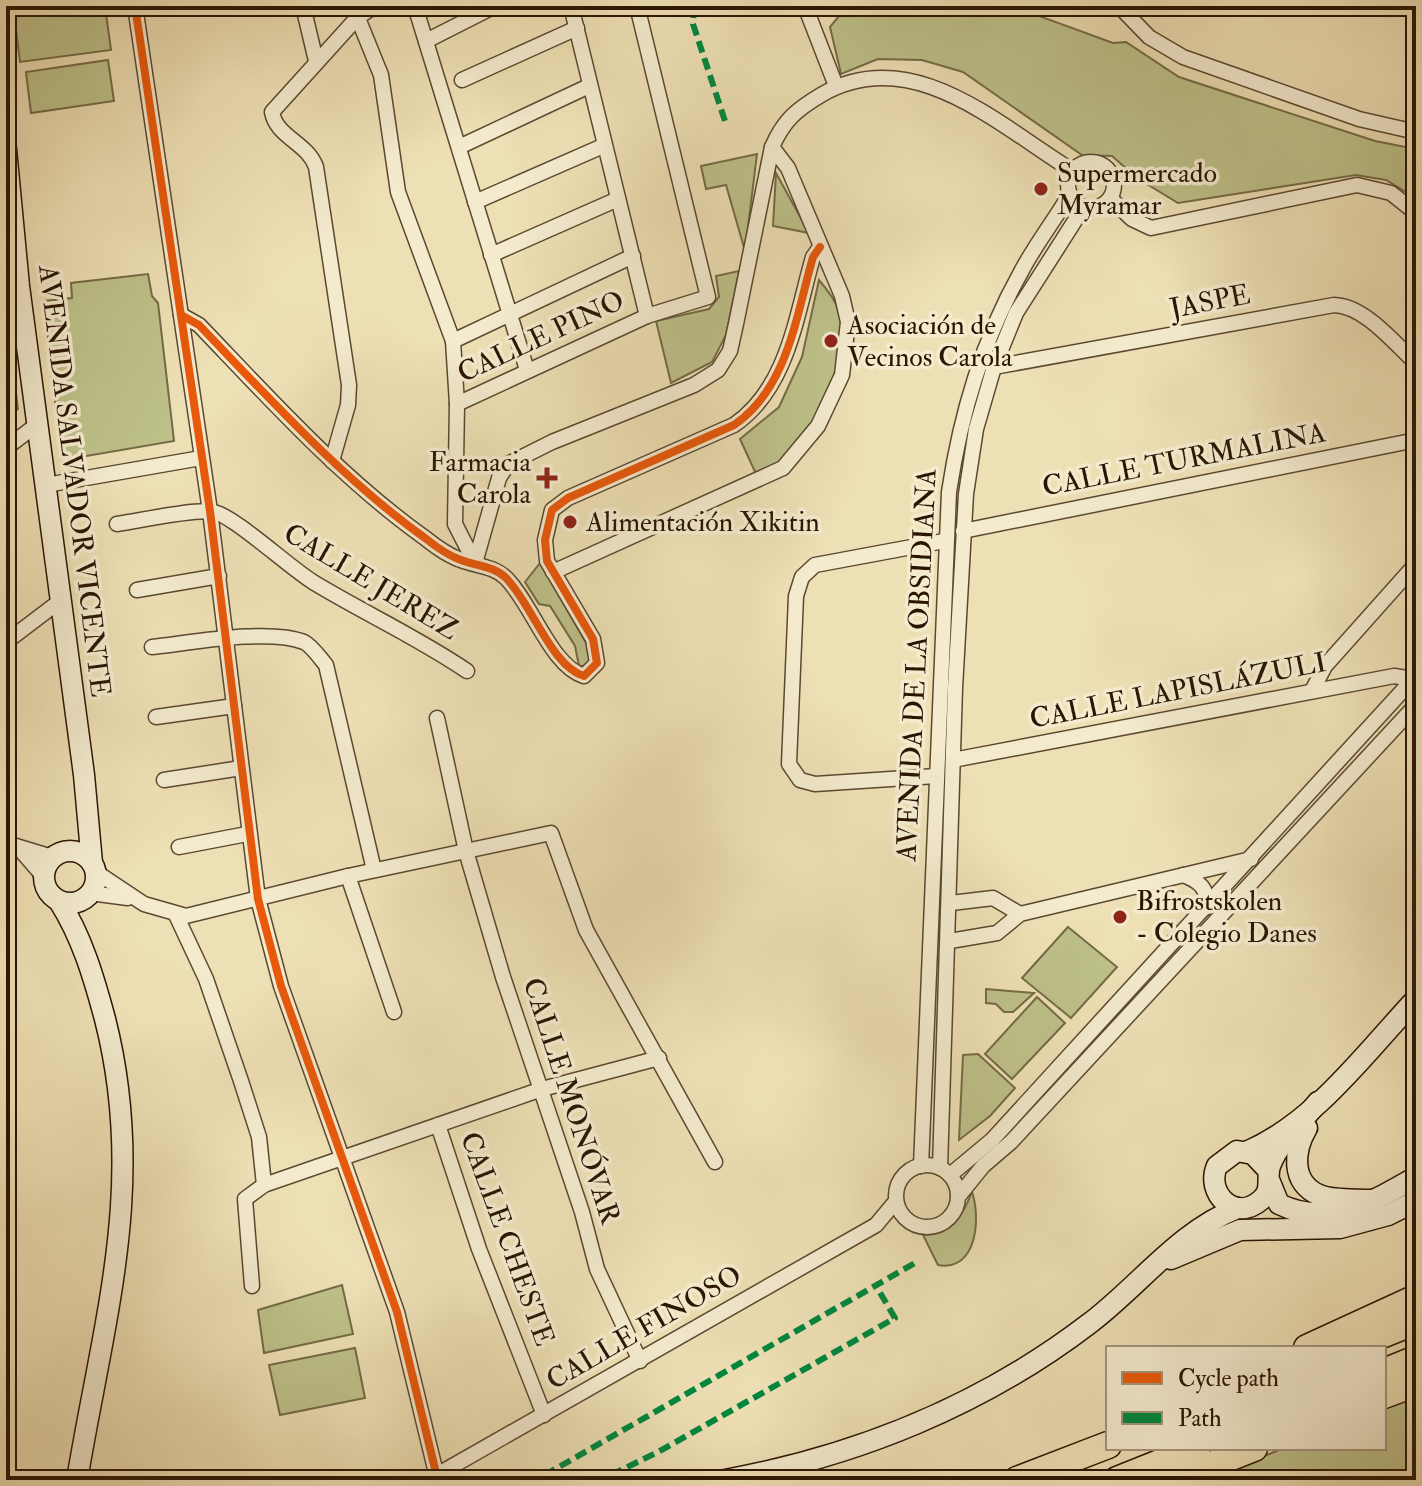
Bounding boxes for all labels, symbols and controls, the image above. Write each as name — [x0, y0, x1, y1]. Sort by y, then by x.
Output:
place label: Supermercado Myramar — [1057, 156, 1217, 223]
marker: Supermercado Myramar — [1032, 180, 1050, 198]
street label: AVENIDA SALVADOR VICENTE — [30, 262, 118, 699]
street label: JASPE — [1166, 277, 1253, 327]
street label: CALLE PINO — [452, 283, 630, 391]
place label: Asociación de Vecinos Carola — [846, 308, 1013, 375]
marker: Asociación de Vecinos Carola — [822, 332, 840, 350]
street label: CALLE TURMALINA — [1039, 415, 1329, 505]
place label: Farmacia Carola — [429, 445, 531, 512]
street label: AVENIDA DE LA OBSIDIANA — [889, 468, 945, 863]
marker: Farmacia Carola — [538, 469, 556, 487]
place label: Alimentación Xikitin — [585, 505, 820, 540]
marker: Alimentación Xikitin — [561, 513, 579, 531]
street label: CALLE JEREZ — [277, 516, 465, 648]
street label: CALLE LAPISLÁZULI — [1027, 645, 1329, 737]
place label: Bifrostskolen - Colegio Danes — [1136, 884, 1317, 951]
marker: Bifrostskolen - Colegio Danes — [1111, 908, 1129, 926]
street label: CALLE MONÓVAR — [515, 973, 628, 1230]
street label: CALLE CHESTE — [452, 1127, 562, 1351]
street label: CALLE FINOSO — [540, 1258, 748, 1398]
legend — [1106, 1346, 1386, 1450]
text: Cycle path — [1178, 1363, 1279, 1394]
text: Path — [1178, 1403, 1222, 1434]

